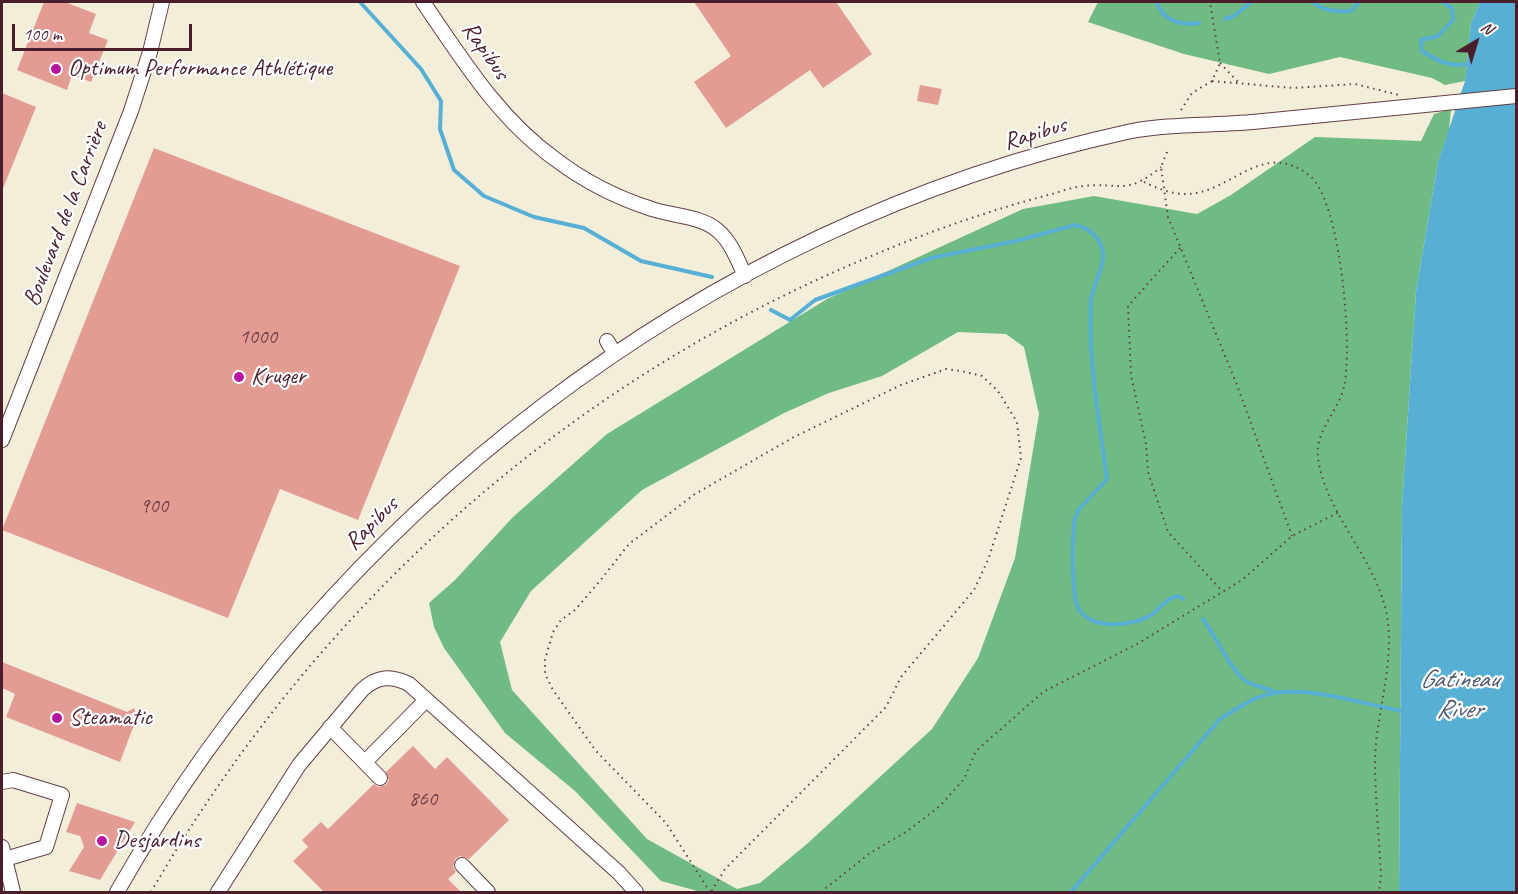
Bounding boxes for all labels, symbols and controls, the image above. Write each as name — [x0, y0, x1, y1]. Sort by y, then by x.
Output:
scale bar — [15, 12, 195, 50]
north arrow — [1446, 12, 1506, 72]
street label: Rapibus — [455, 16, 515, 86]
text: N — [1477, 17, 1497, 39]
text: 100 m — [23, 23, 62, 45]
place label: Optimum Performance Athlétique — [68, 55, 332, 83]
marker: Optimum Performance Athlétique — [49, 62, 63, 76]
street label: Rapibus — [1000, 111, 1070, 157]
street label: Boulevard de la Carrière — [18, 118, 114, 310]
house number: 1000 — [239, 324, 277, 350]
place label: Kruger — [251, 363, 305, 391]
marker: Kruger — [232, 370, 246, 384]
street label: Rapibus — [339, 491, 405, 557]
house number: 900 — [140, 493, 168, 519]
water label: Gatineau River — [1420, 664, 1498, 726]
place label: Steamatic — [69, 704, 152, 732]
marker: Steamatic — [50, 711, 64, 725]
house number: 860 — [409, 786, 437, 812]
place label: Desjardins — [114, 827, 200, 855]
marker: Desjardins — [95, 834, 109, 848]

